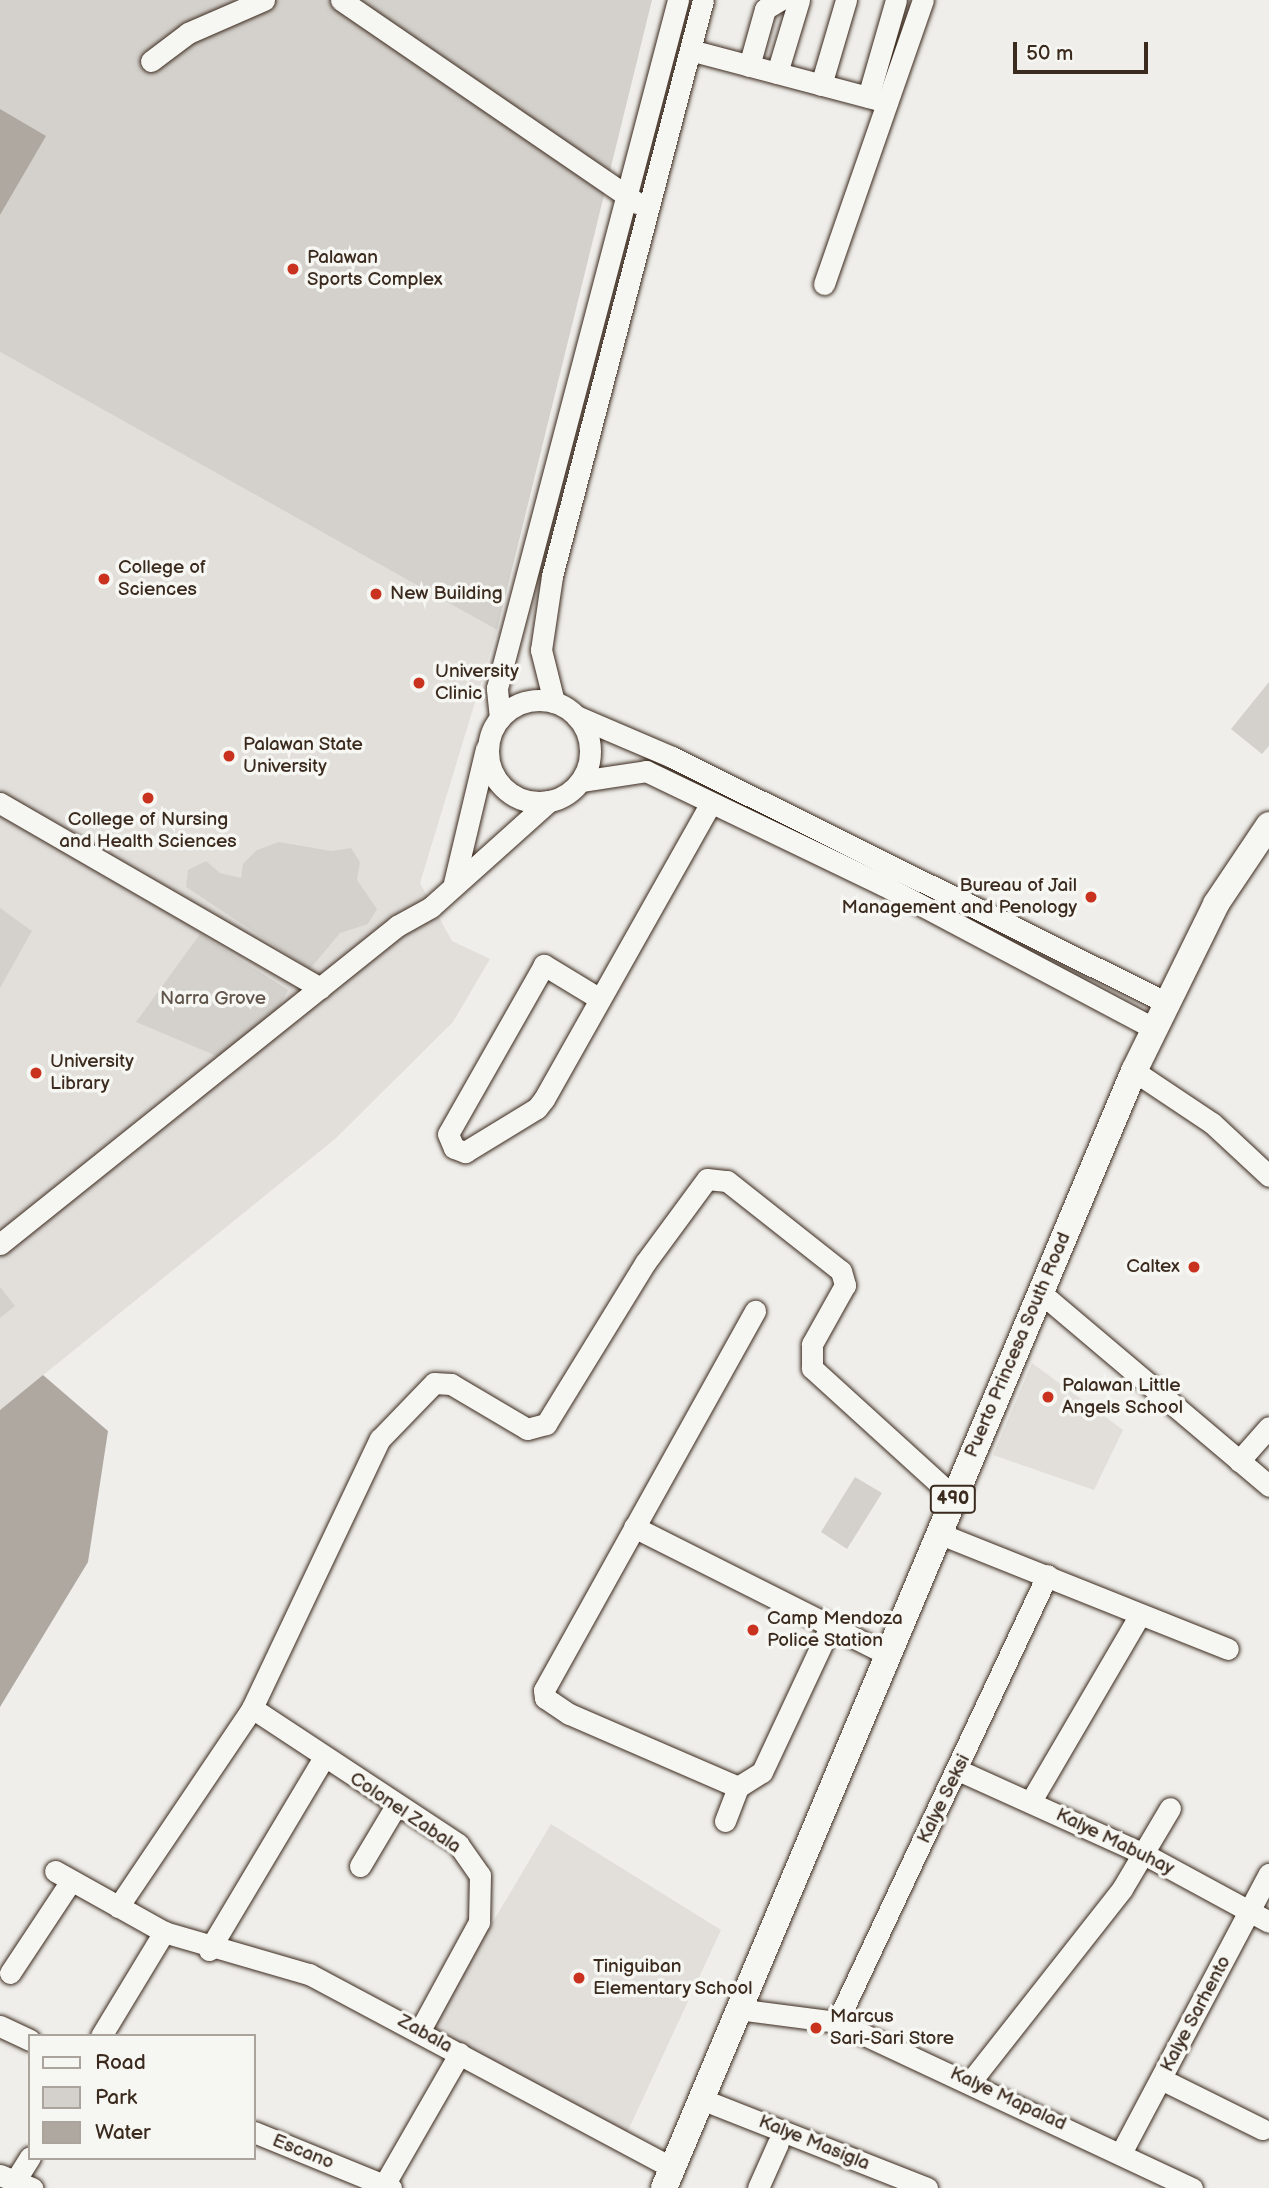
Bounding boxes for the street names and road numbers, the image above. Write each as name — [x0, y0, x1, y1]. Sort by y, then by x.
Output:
street label: Puerto Princesa South Road — [960, 1229, 1076, 1461]
road number: 490 — [928, 1484, 978, 1514]
street label: Kalye Seksi — [913, 1751, 975, 1847]
street label: Colonel Zabala — [345, 1767, 465, 1859]
street label: Kalye Mabuhay — [1052, 1803, 1178, 1881]
street label: Kalye Sarhento — [1156, 1952, 1236, 2076]
street label: Zabala — [394, 2010, 456, 2058]
street label: Kalye Mapalad — [946, 2062, 1070, 2136]
street label: Kalye Masigla — [755, 2110, 873, 2176]
street label: Escano — [269, 2129, 337, 2175]

